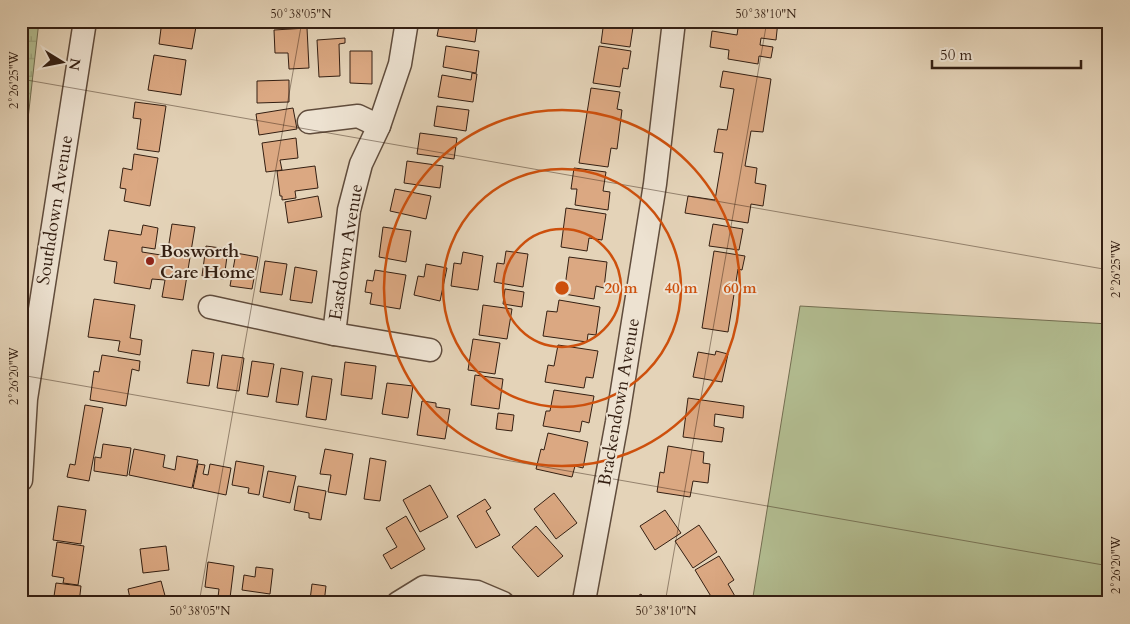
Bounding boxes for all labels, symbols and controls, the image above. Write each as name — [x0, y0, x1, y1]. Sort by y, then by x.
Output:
text: 50°38'05"N — [271, 6, 332, 22]
text: 50°38'10"N — [736, 6, 797, 22]
north arrow — [38, 38, 88, 88]
scale bar — [932, 38, 1081, 70]
text: 50 m — [940, 45, 972, 65]
text: 2°26'25"W — [6, 50, 22, 109]
text: N — [64, 57, 85, 72]
street label: Southdown Avenue — [31, 133, 79, 287]
street label: Eastdown Avenue — [323, 182, 369, 322]
place label: Bosworth Care Home — [160, 239, 255, 285]
text: 2°26'25"W — [1108, 239, 1124, 298]
marker: Bosworth Care Home — [144, 255, 156, 267]
text: 20 m — [604, 278, 638, 298]
text: 40 m — [664, 278, 698, 298]
text: 60 m — [723, 278, 757, 298]
centre of rings — [553, 279, 571, 297]
street label: Brackendown Avenue — [592, 316, 646, 488]
text: 2°26'20"W — [6, 346, 22, 405]
text: 2°26'20"W — [1108, 535, 1124, 594]
text: 50°38'05"N — [170, 603, 231, 619]
text: 50°38'10"N — [636, 603, 697, 619]

